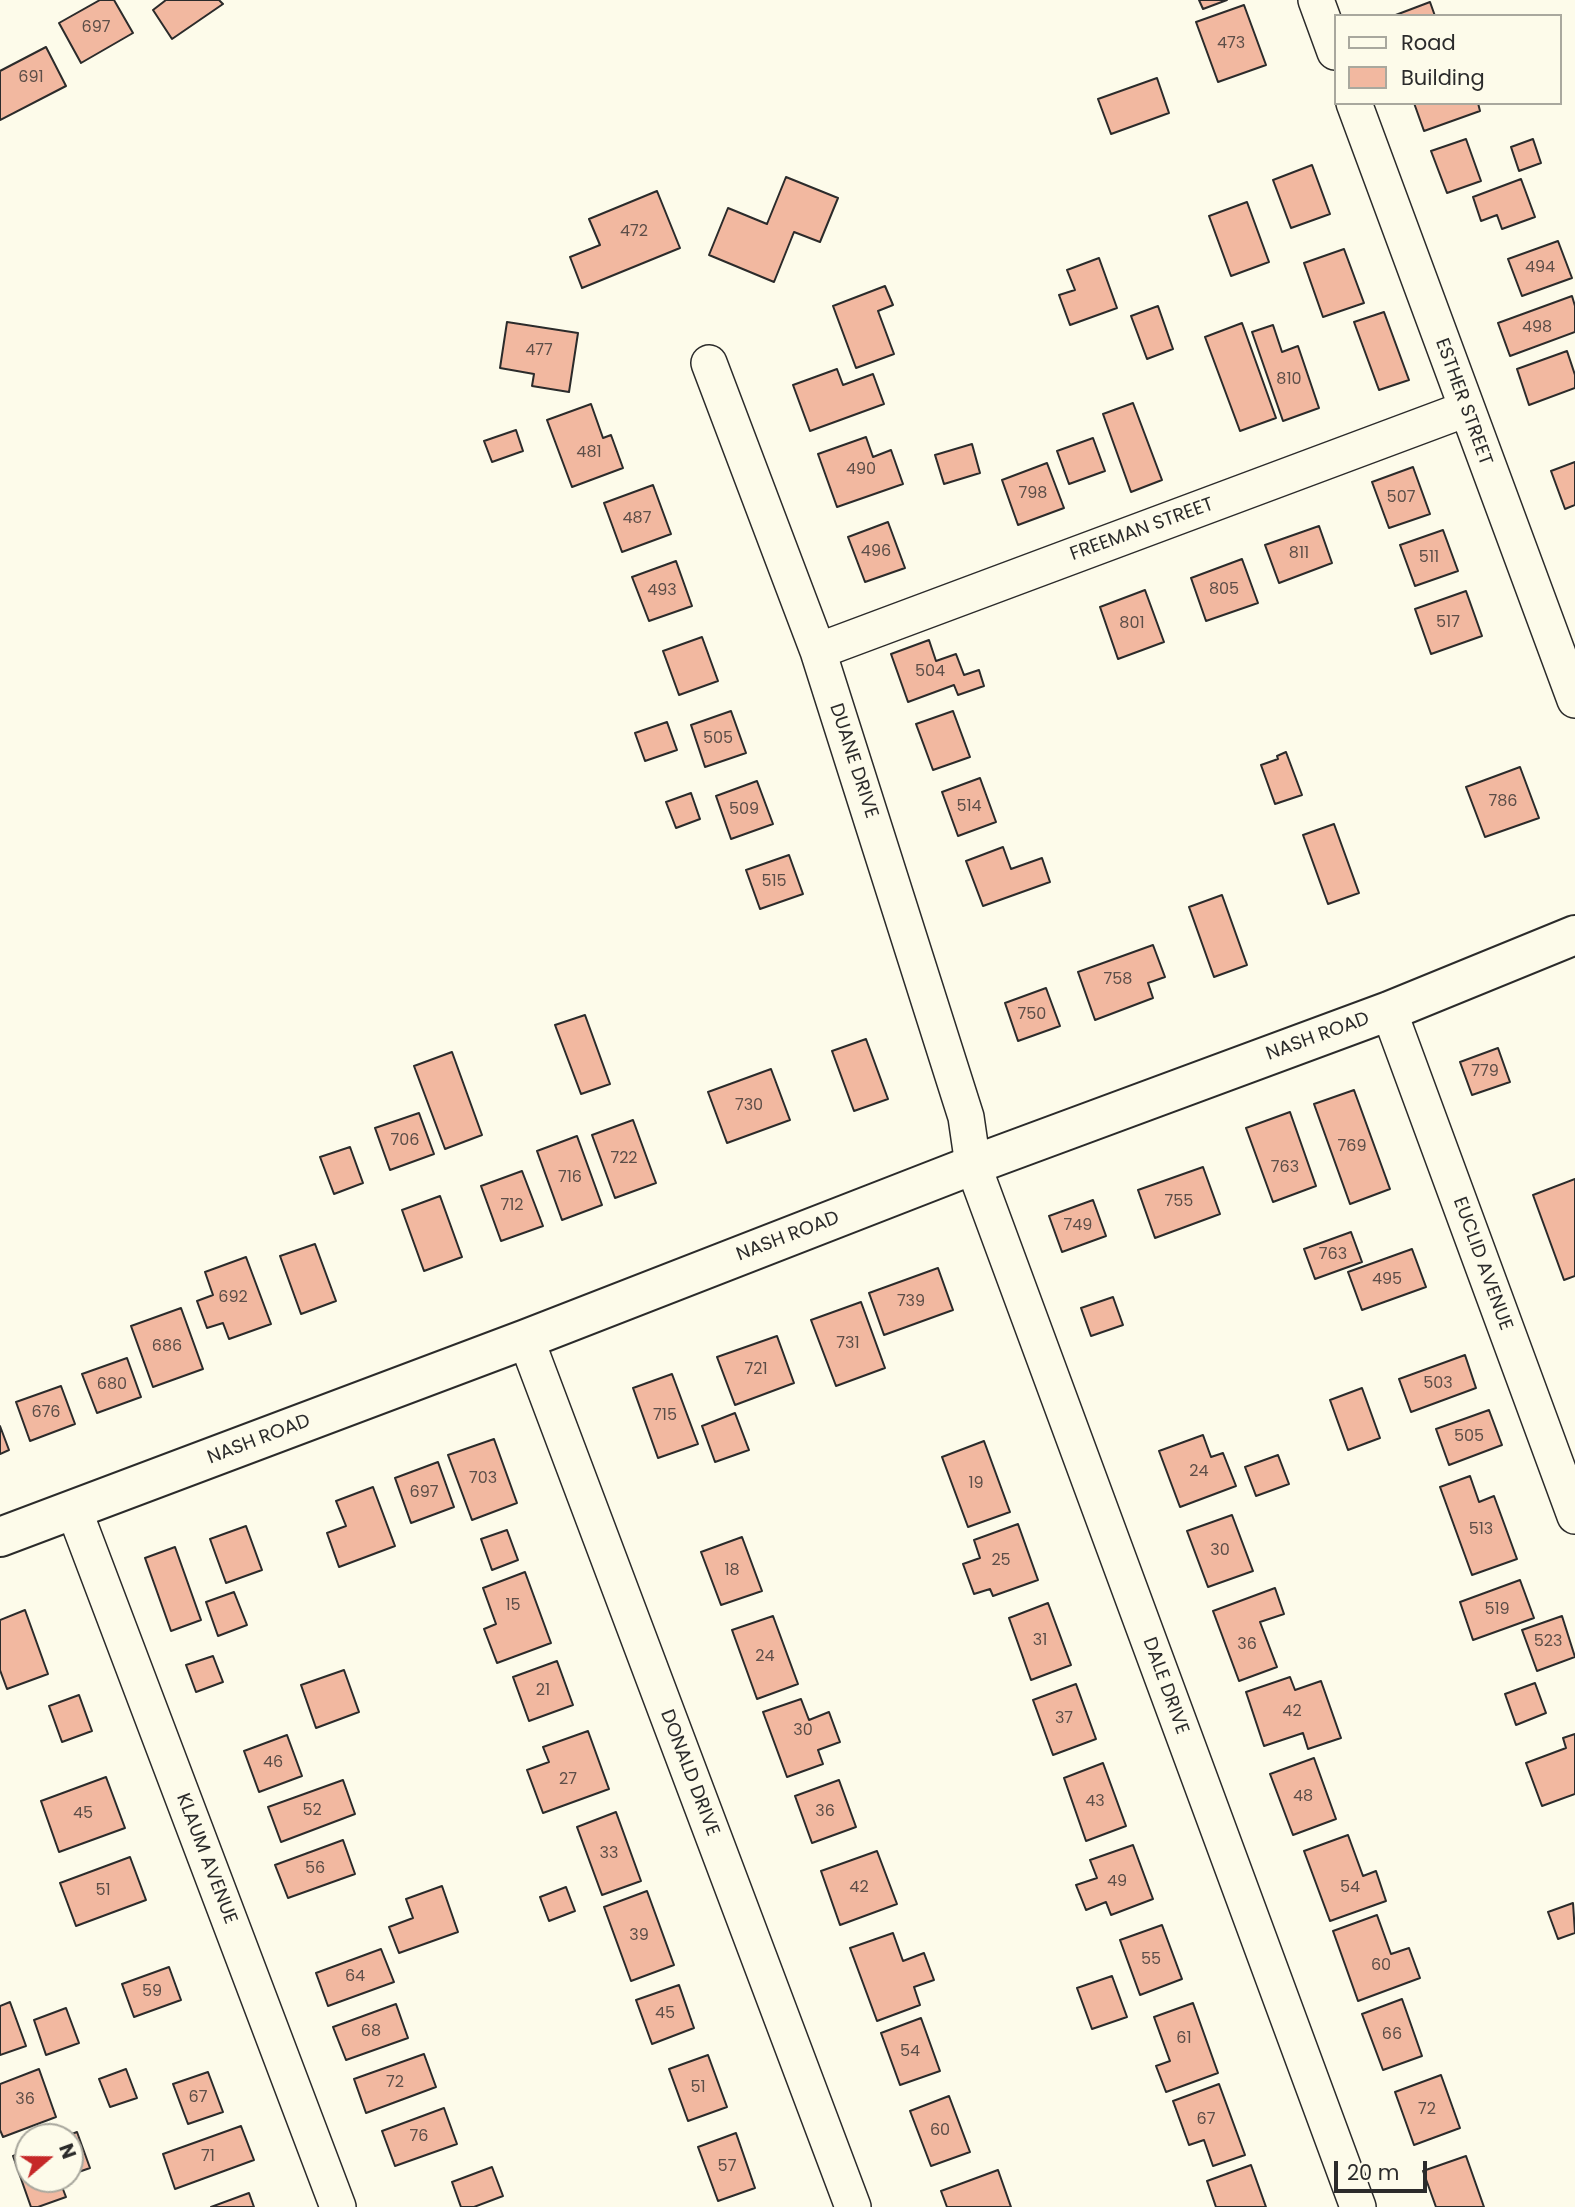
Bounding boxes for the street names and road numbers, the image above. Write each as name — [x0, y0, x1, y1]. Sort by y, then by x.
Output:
street label: ESTHER STREET — [1429, 335, 1497, 469]
street label: FREEMAN STREET — [1067, 493, 1217, 567]
street label: DUANE DRIVE — [824, 701, 882, 821]
street label: NASH ROAD — [1263, 1008, 1373, 1066]
street label: EUCLID AVENUE — [1447, 1194, 1517, 1334]
street label: NASH ROAD — [733, 1207, 843, 1267]
street label: NASH ROAD — [204, 1410, 314, 1470]
street label: DALE DRIVE — [1137, 1634, 1193, 1738]
street label: DONALD DRIVE — [654, 1707, 724, 1839]
street label: KLAUM AVENUE — [171, 1791, 241, 1927]

